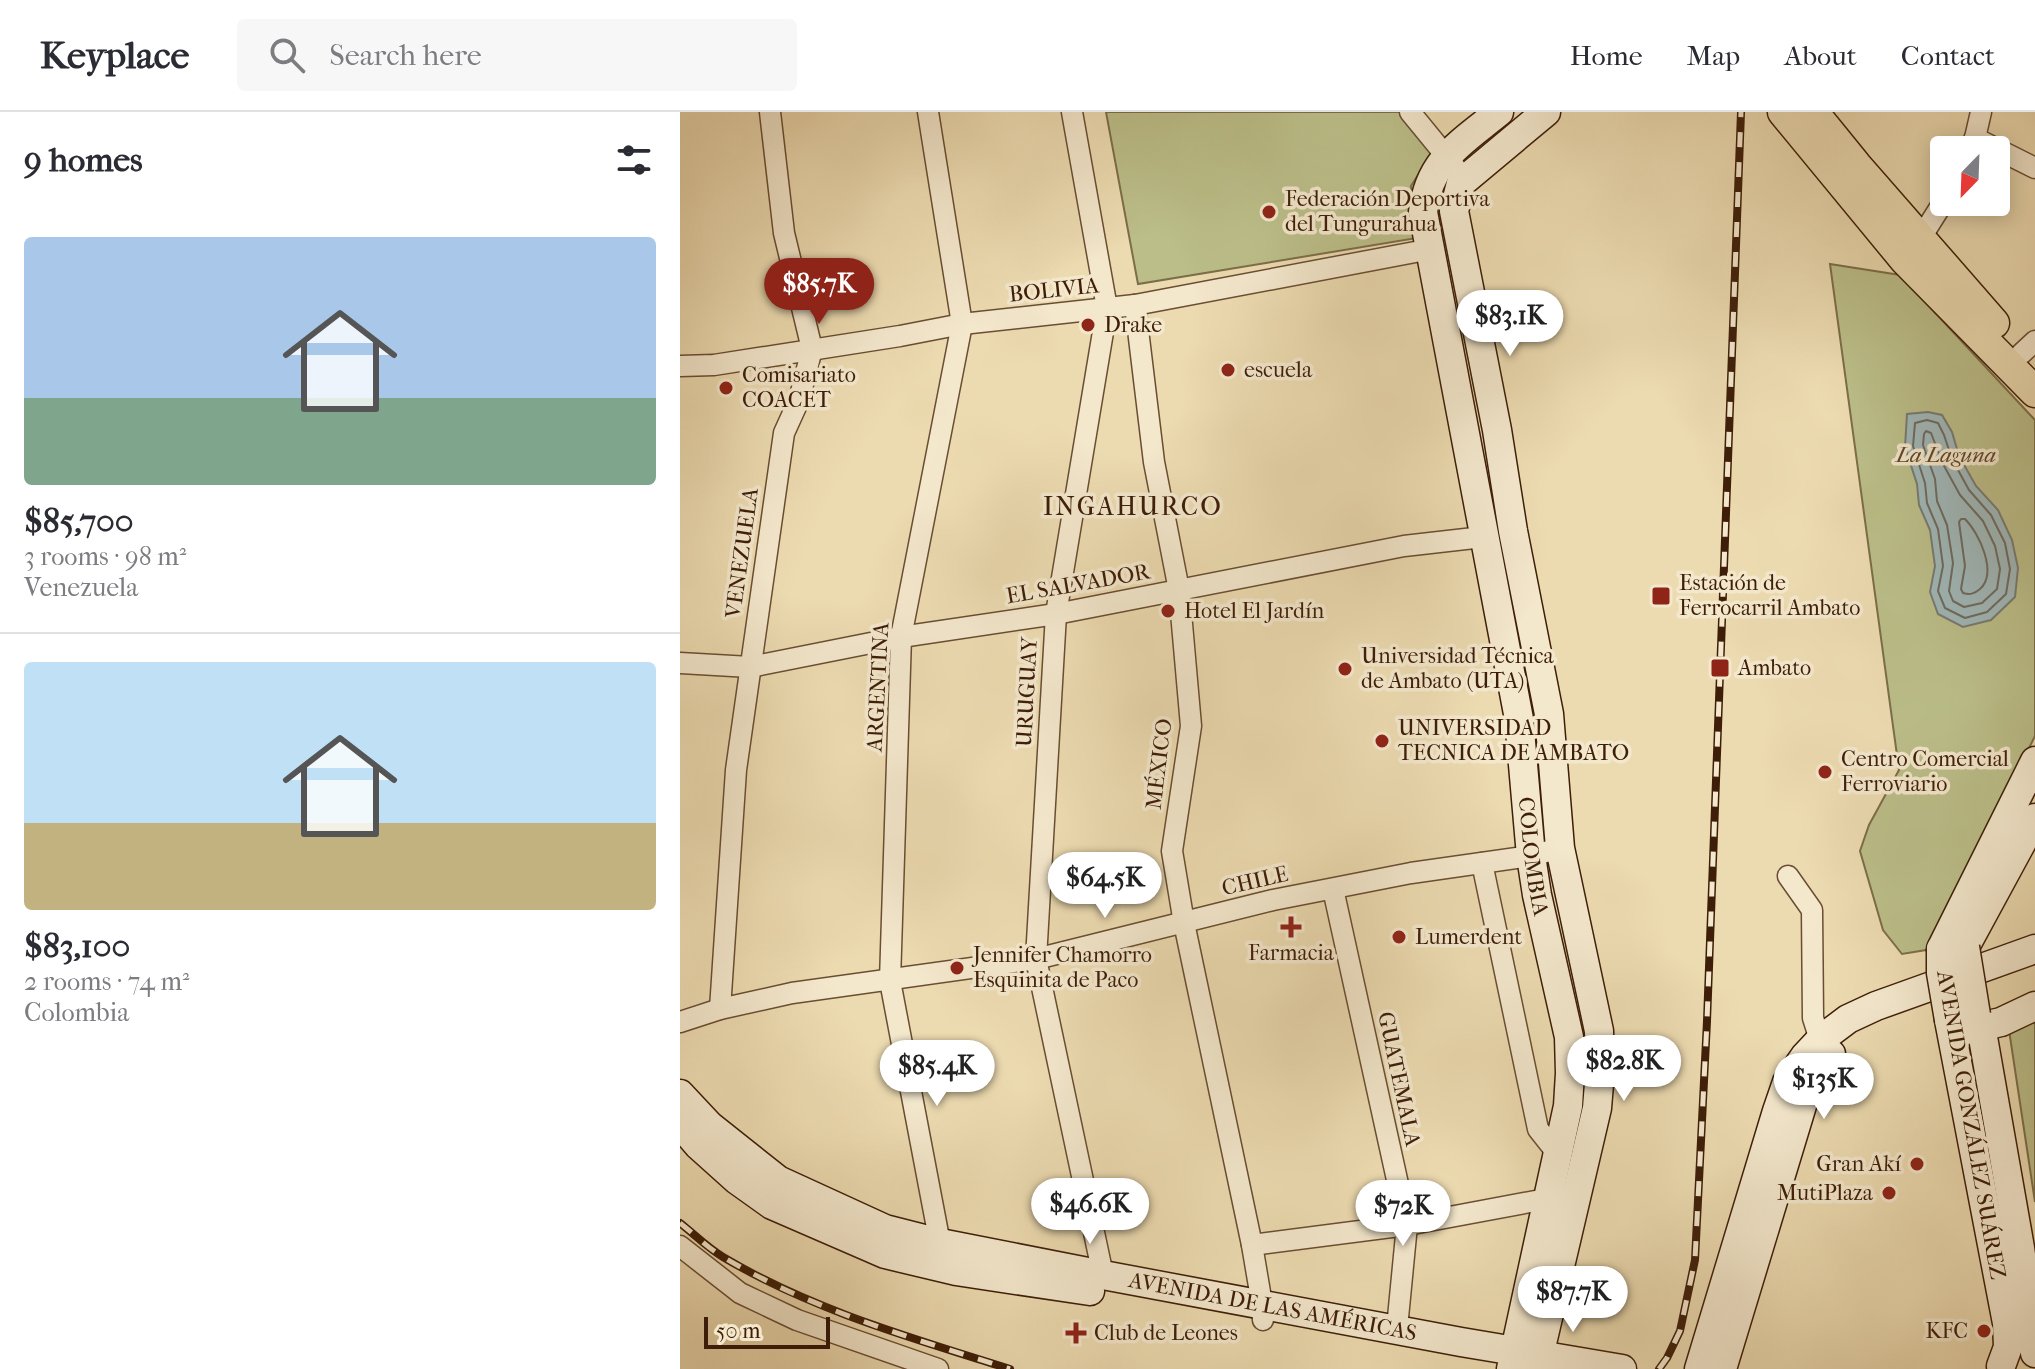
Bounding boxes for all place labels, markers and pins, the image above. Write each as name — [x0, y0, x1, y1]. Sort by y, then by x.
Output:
place label: Federación Deportiva del Tungurahua — [1285, 186, 1490, 237]
marker: Federación Deportiva del Tungurahua — [1260, 203, 1278, 221]
pin: $85.7K — [754, 258, 884, 326]
pin: $83.1K — [1445, 290, 1575, 358]
place label: Drake — [1104, 312, 1162, 338]
marker: Drake — [1079, 316, 1097, 334]
place label: escuela — [1244, 357, 1313, 383]
marker: escuela — [1219, 361, 1237, 379]
place label: Comisariato COACET — [742, 362, 856, 413]
marker: Comisariato COACET — [717, 379, 735, 397]
place label: Estación de Ferrocarril Ambato — [1679, 570, 1860, 621]
marker: Estación de Ferrocarril Ambato — [1650, 585, 1672, 607]
place label: Hotel El Jardín — [1184, 598, 1324, 624]
marker: Hotel El Jardín — [1159, 602, 1177, 620]
place label: Universidad Técnica de Ambato (UTA) — [1361, 643, 1555, 694]
place label: Ambato — [1737, 655, 1811, 681]
marker: Ambato — [1709, 657, 1731, 679]
marker: Universidad Técnica de Ambato (UTA) — [1336, 660, 1354, 678]
place label: UNIVERSIDAD TECNICA DE AMBATO — [1398, 715, 1629, 766]
marker: UNIVERSIDAD TECNICA DE AMBATO — [1373, 732, 1391, 750]
place label: Centro Comercial Ferroviario — [1841, 746, 2009, 797]
marker: Centro Comercial Ferroviario — [1816, 763, 1834, 781]
pin: $64.5K — [1040, 852, 1170, 920]
marker: Farmacia — [1282, 918, 1300, 936]
place label: Lumerdent — [1415, 924, 1522, 950]
marker: Lumerdent — [1390, 928, 1408, 946]
place label: Farmacia — [1248, 940, 1335, 966]
place label: Jennifer Chamorro Esquinita de Paco — [971, 942, 1152, 993]
marker: Jennifer Chamorro Esquinita de Paco — [948, 959, 966, 977]
pin: $82.8K — [1559, 1035, 1689, 1103]
pin: $85.4K — [872, 1040, 1002, 1108]
pin: $135K — [1768, 1053, 1880, 1121]
place label: Gran Akí — [1816, 1151, 1901, 1177]
marker: Gran Akí — [1908, 1155, 1926, 1173]
pin: $46.6K — [1025, 1178, 1155, 1246]
pin: $72K — [1356, 1180, 1450, 1248]
place label: MutiPlaza — [1777, 1180, 1874, 1206]
marker: MutiPlaza — [1880, 1184, 1898, 1202]
pin: $87.7K — [1508, 1266, 1638, 1334]
place label: KFC — [1925, 1318, 1968, 1344]
place label: Club de Leones — [1094, 1320, 1238, 1346]
marker: Club de Leones — [1065, 1322, 1087, 1344]
marker: KFC — [1975, 1322, 1993, 1340]

